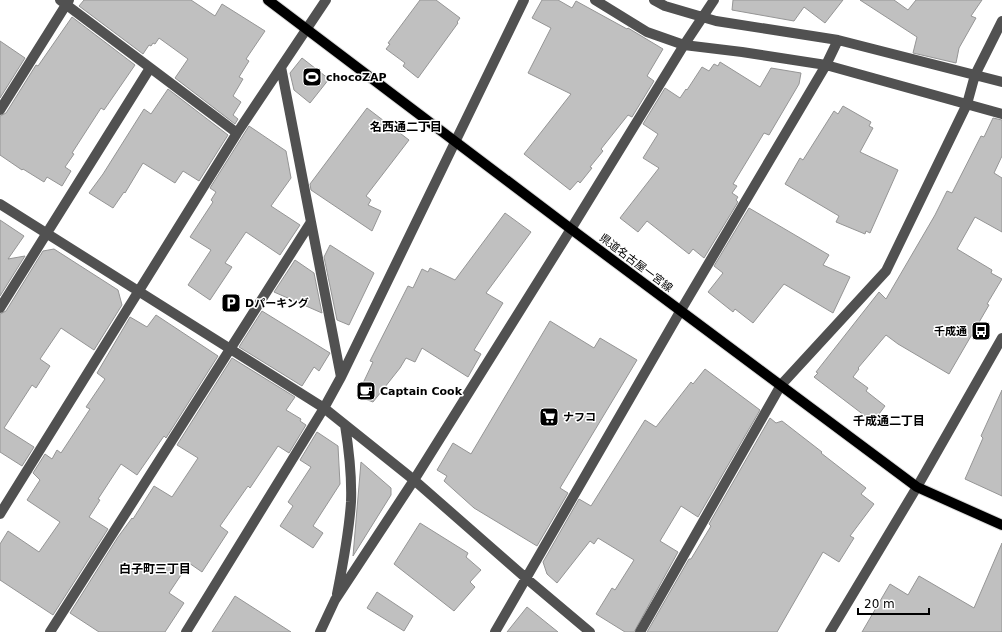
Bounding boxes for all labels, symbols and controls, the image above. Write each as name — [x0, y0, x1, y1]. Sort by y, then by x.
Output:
sports icon: chocoZAP — [301, 66, 323, 88]
place label: chocoZAP — [326, 71, 387, 84]
district label: 名西通二丁目 — [370, 120, 442, 134]
street label: 県道名古屋一宮線 — [597, 231, 675, 295]
parking icon: Dパーキング — [220, 292, 242, 314]
place label: Dパーキング — [245, 297, 309, 310]
bus stop icon: 千成通 — [970, 320, 992, 342]
place label: 千成通 — [934, 325, 967, 338]
cafe icon: Captain Cook — [355, 380, 377, 402]
place label: Captain Cook — [380, 385, 463, 398]
supermarket icon: ナフコ — [538, 406, 560, 428]
place label: ナフコ — [563, 411, 596, 424]
district label: 千成通二丁目 — [853, 414, 925, 428]
district label: 白子町三丁目 — [119, 562, 191, 576]
scale bar — [858, 590, 929, 616]
text: 20 m — [864, 597, 895, 611]

